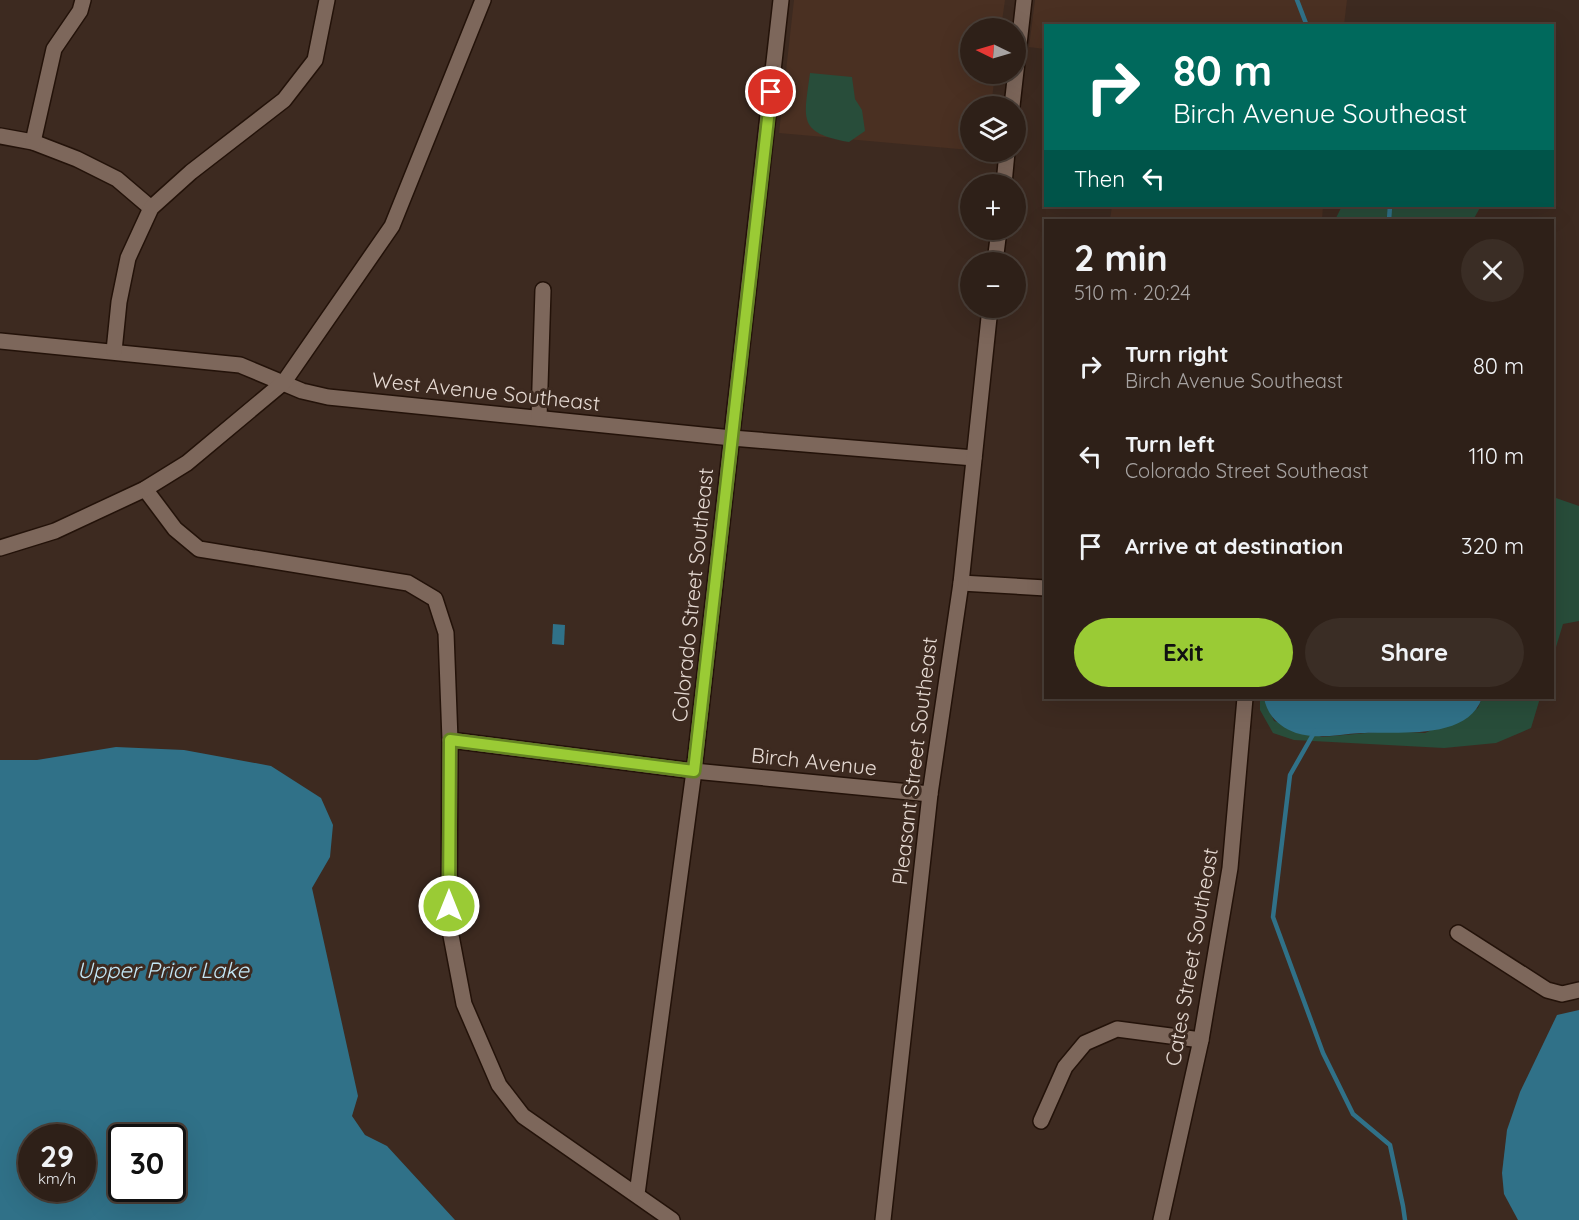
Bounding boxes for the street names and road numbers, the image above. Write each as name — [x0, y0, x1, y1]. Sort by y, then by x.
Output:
street label: West Avenue Southeast — [371, 366, 601, 416]
street label: Colorado Street Southeast — [666, 466, 718, 723]
street label: Pleasant Street Southeast — [886, 635, 942, 886]
street label: Birch Avenue — [750, 741, 878, 781]
street label: Cates Street Southeast — [1159, 846, 1223, 1068]

